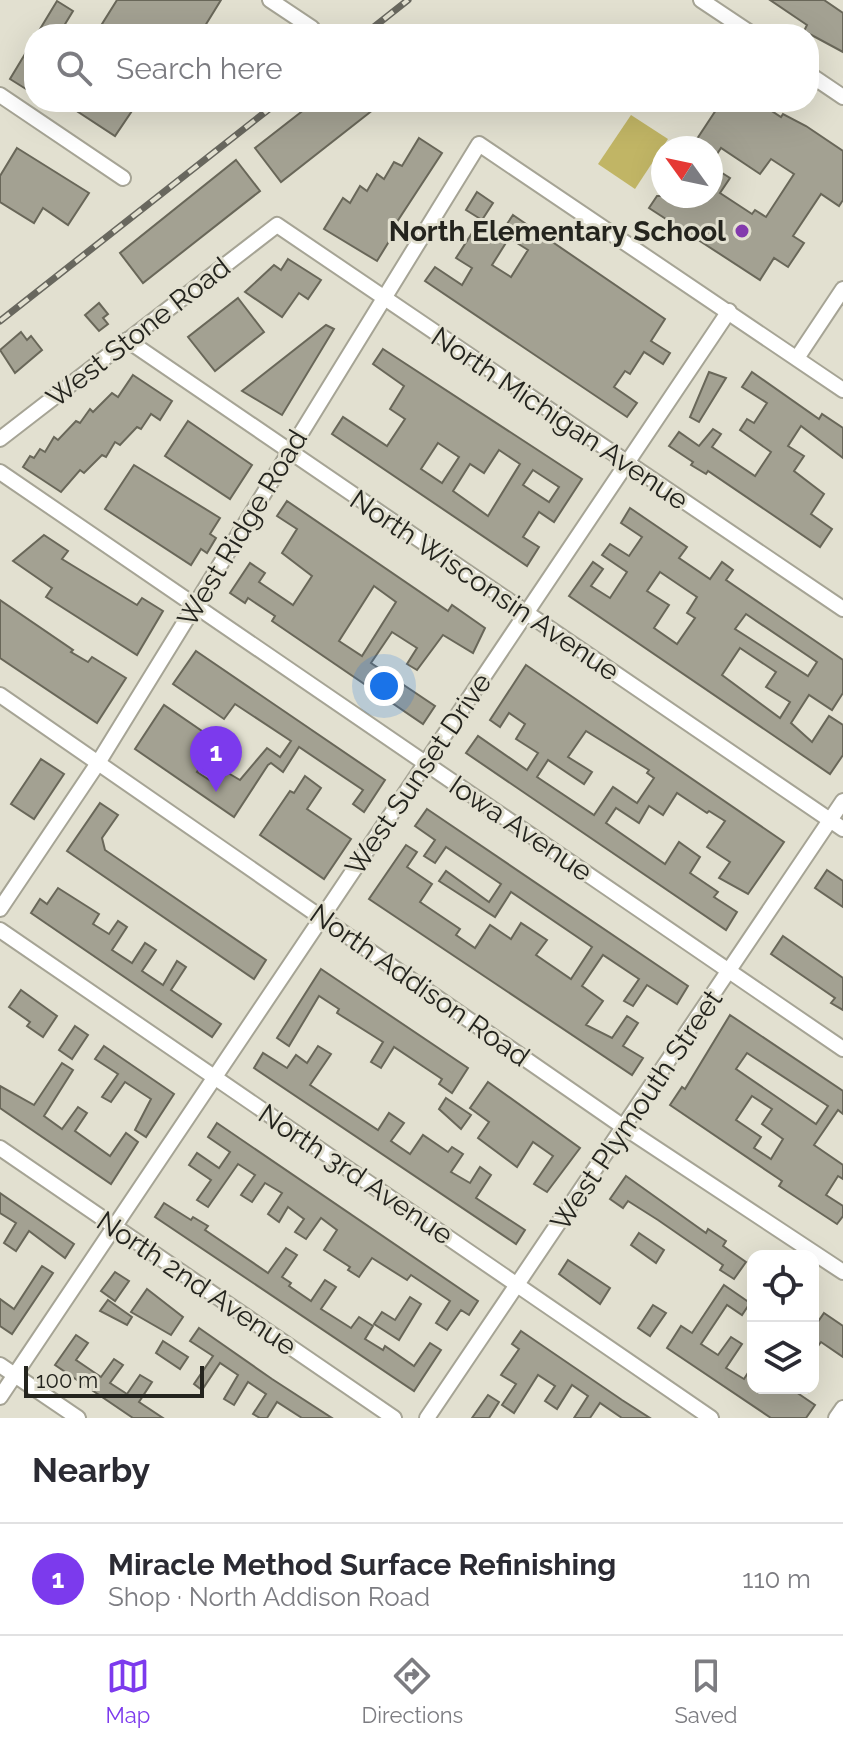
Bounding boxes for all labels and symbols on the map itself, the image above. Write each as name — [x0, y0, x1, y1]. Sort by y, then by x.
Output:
north arrow — [651, 136, 723, 208]
place label: North Elementary School — [389, 215, 726, 248]
marker: North Elementary School — [733, 222, 751, 240]
street label: West Stone Road — [40, 251, 237, 414]
street label: North Michigan Avenue — [425, 320, 694, 517]
street label: West Ridge Road — [171, 424, 314, 633]
street label: North Wisconsin Avenue — [344, 483, 625, 688]
your location — [364, 666, 404, 706]
street label: West Sunset Drive — [338, 667, 498, 882]
pin: 1 — [190, 726, 242, 792]
street label: Iowa Avenue — [443, 769, 598, 888]
street label: North Addison Road — [304, 897, 536, 1074]
street label: West Plymouth Street — [544, 983, 730, 1237]
street label: North 3rd Avenue — [252, 1097, 459, 1252]
street label: North 2nd Avenue — [91, 1204, 303, 1362]
scale bar — [24, 1362, 204, 1398]

